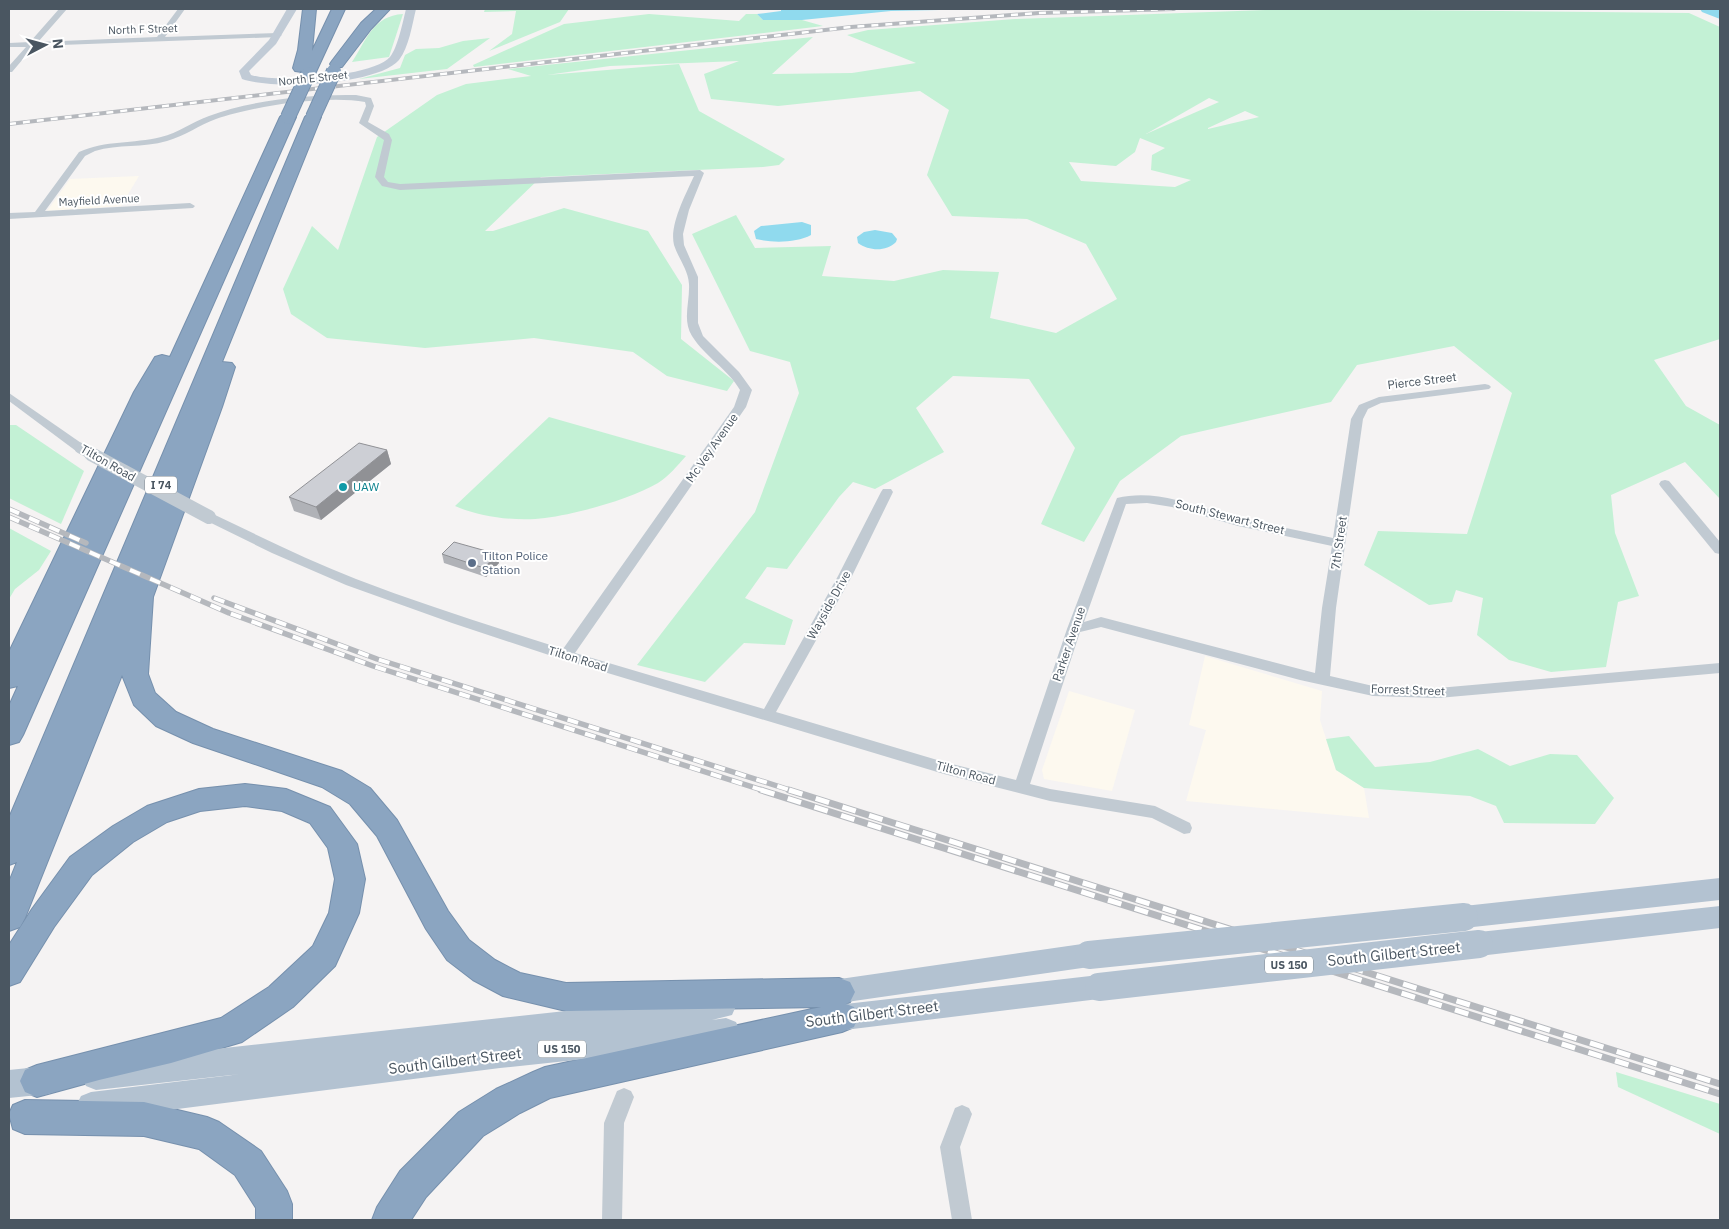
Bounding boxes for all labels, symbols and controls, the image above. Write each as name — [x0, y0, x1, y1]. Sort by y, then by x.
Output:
north arrow — [20, 20, 70, 70]
street label: North F Street — [108, 21, 178, 37]
text: N — [48, 38, 67, 50]
street label: North E Street — [278, 67, 349, 89]
street label: Mayfield Avenue — [58, 191, 140, 209]
street label: Pierce Street — [1387, 369, 1457, 392]
street label: Mc Vey Avenue — [682, 410, 741, 485]
street label: Tilton Road — [78, 441, 139, 484]
road number: I 74 — [145, 476, 177, 494]
place label: UAW — [353, 479, 380, 494]
marker: UAW — [337, 481, 349, 493]
street label: South Stewart Street — [1174, 496, 1286, 537]
street label: 7th Street — [1327, 515, 1350, 571]
place label: Tilton Police Station — [482, 548, 549, 577]
marker: Tilton Police Station — [466, 557, 478, 569]
street label: Wayside Drive — [804, 568, 854, 642]
street label: Parker Avenue — [1049, 604, 1088, 683]
street label: Tilton Road — [547, 642, 610, 675]
street label: Forrest Street — [1371, 681, 1445, 698]
street label: Tilton Road — [935, 757, 998, 788]
street label: South Gilbert Street — [1326, 937, 1461, 970]
road number: US 150 — [1265, 956, 1313, 974]
street label: South Gilbert Street — [804, 996, 939, 1031]
road number: US 150 — [538, 1040, 586, 1058]
street label: South Gilbert Street — [387, 1043, 522, 1078]

